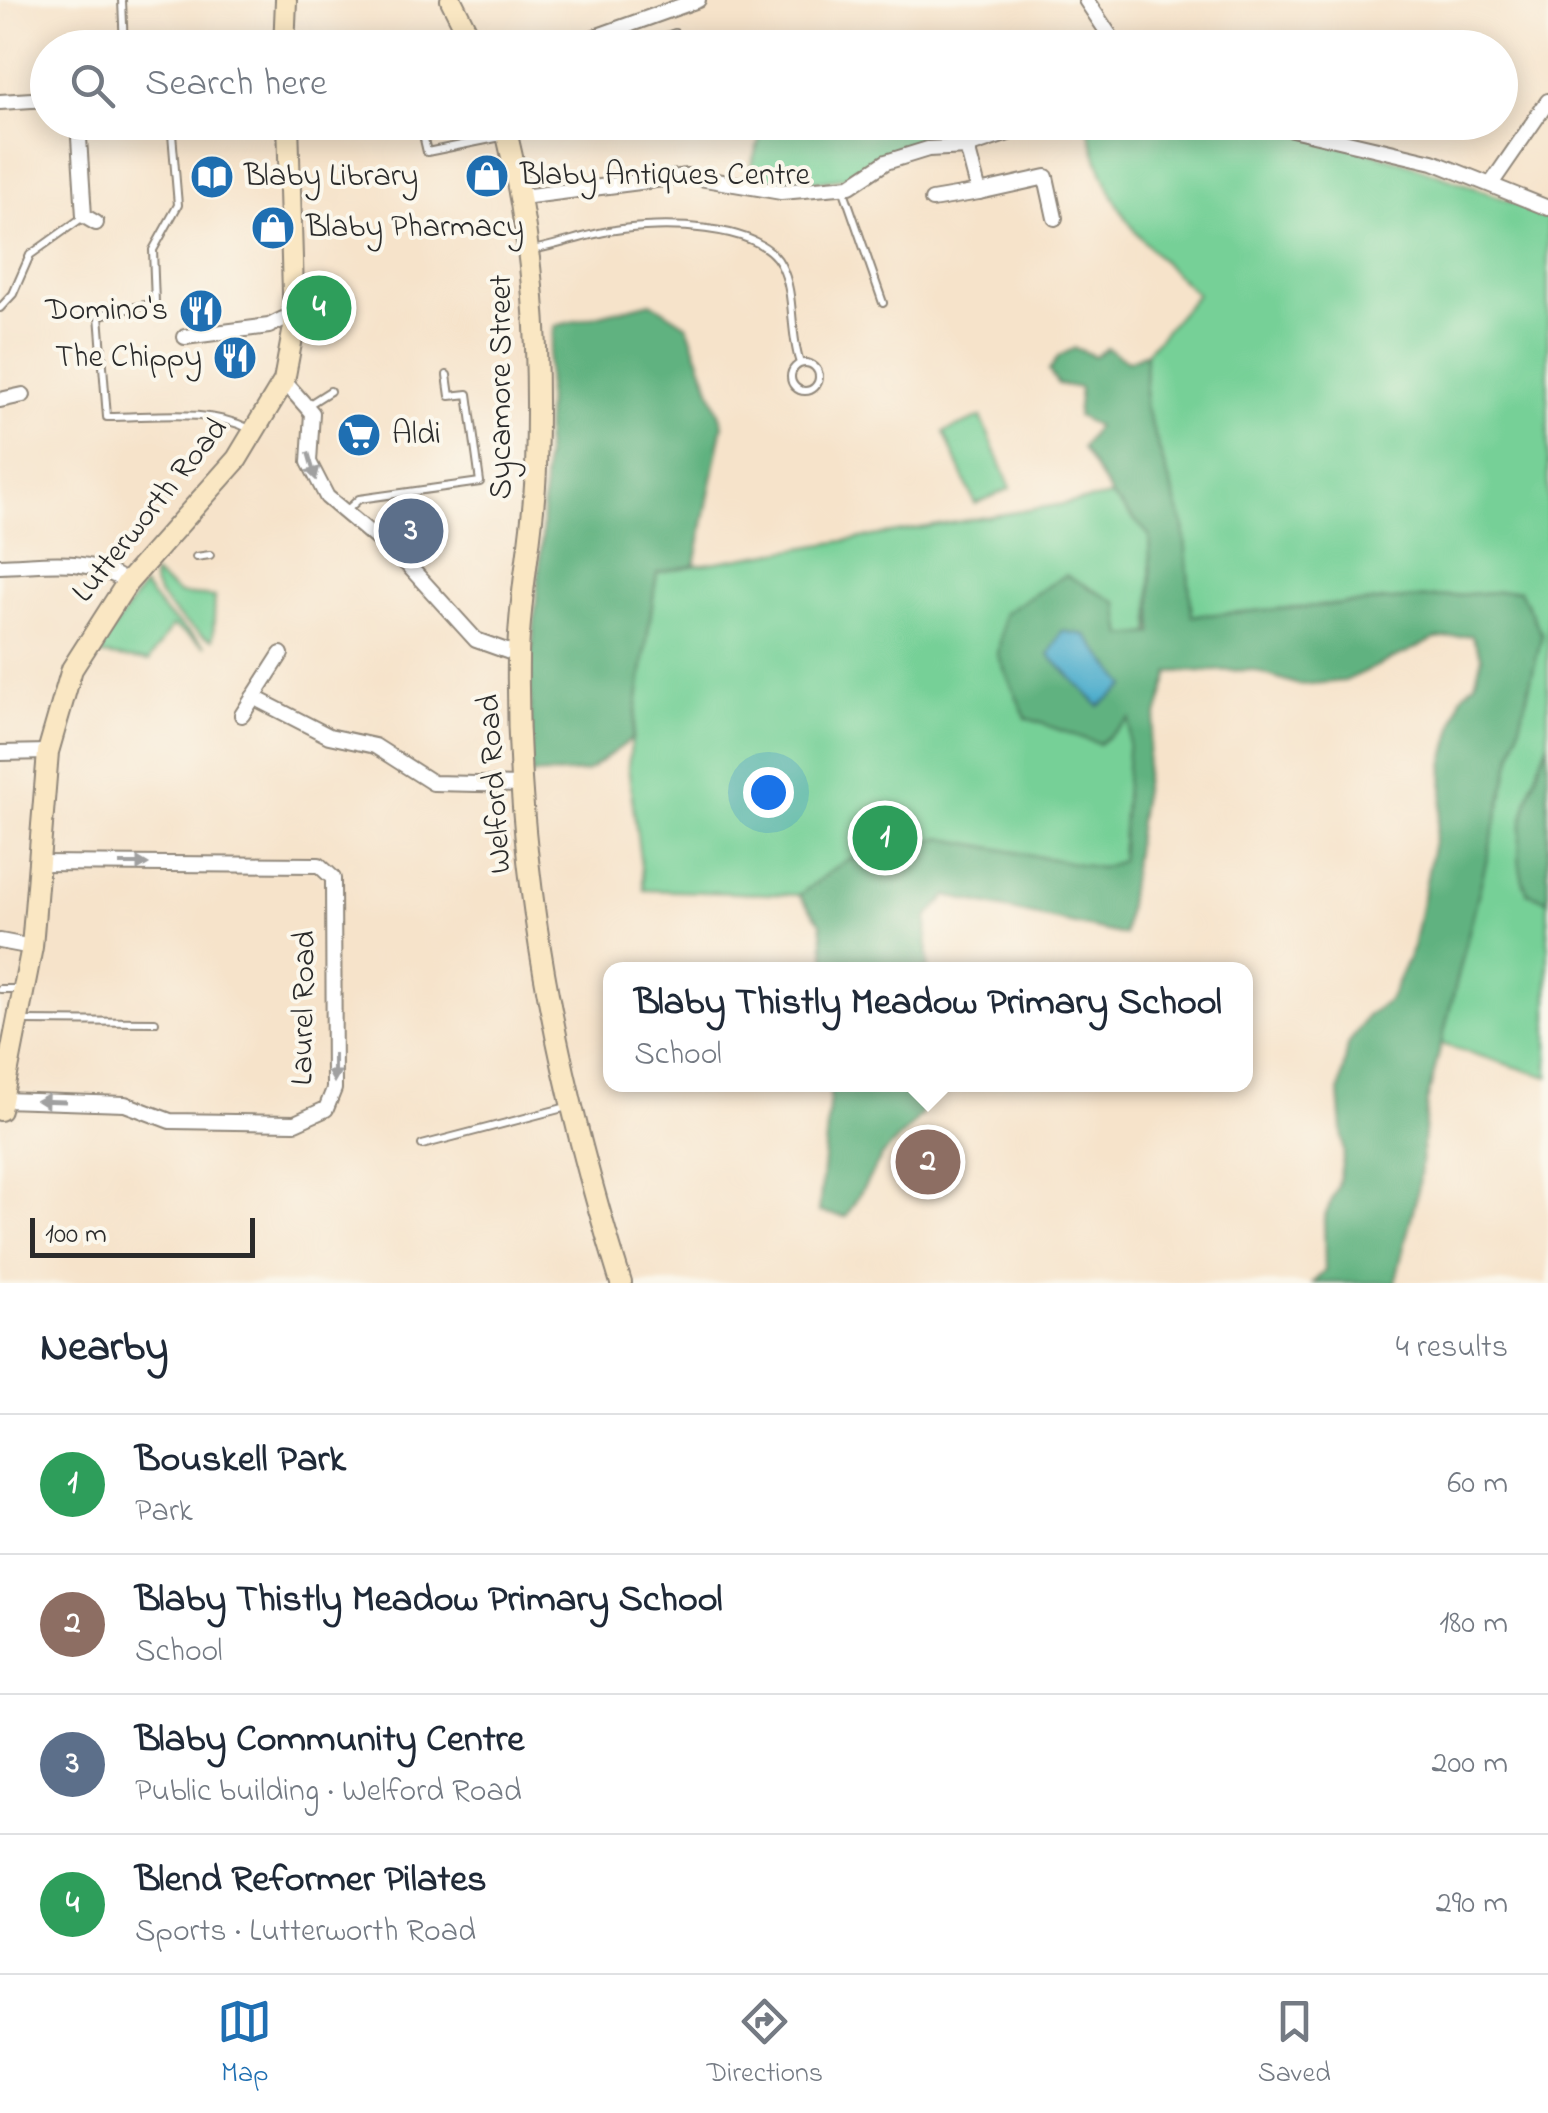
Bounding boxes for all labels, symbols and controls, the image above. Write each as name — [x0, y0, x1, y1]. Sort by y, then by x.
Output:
search box — [30, 30, 1518, 140]
text: Search here — [145, 57, 327, 113]
icon: search — [65, 58, 120, 113]
shop icon: Blaby Antiques Centre — [464, 153, 510, 199]
place label: Blaby Antiques Centre — [519, 153, 810, 200]
library icon: Blaby Library — [189, 154, 235, 200]
place label: Blaby Library — [243, 154, 418, 201]
shop icon: Blaby Pharmacy — [250, 205, 296, 251]
place label: Blaby Pharmacy — [305, 205, 524, 252]
pin: 4 — [286, 270, 352, 346]
street label: Sycamore Street — [479, 274, 526, 500]
place label: Domino's — [44, 288, 168, 335]
restaurant icon: Domino's — [178, 288, 224, 334]
place label: The Chippy — [55, 335, 202, 382]
restaurant icon: The Chippy — [212, 335, 258, 381]
street label: Lutterworth Road — [61, 408, 241, 614]
supermarket icon: Aldi — [336, 412, 382, 458]
place label: Aldi — [392, 412, 441, 459]
one-way arrow — [305, 451, 320, 482]
pin: 3 — [378, 494, 444, 568]
street label: Welford Road — [466, 693, 526, 875]
your location — [743, 767, 794, 818]
pin: 1 — [852, 800, 918, 876]
one-way arrow — [119, 856, 151, 872]
street label: Laurel Road — [280, 930, 330, 1086]
popup — [603, 962, 1253, 1092]
text: Blaby Thistly Meadow Primary School — [634, 976, 1222, 1032]
text: School — [634, 1032, 722, 1079]
one-way arrow — [326, 1052, 342, 1084]
one-way arrow — [34, 1093, 66, 1109]
pin: 2 — [896, 1124, 960, 1200]
scale bar — [30, 1213, 255, 1258]
text: 100 m — [45, 1215, 107, 1256]
text: Nearby — [40, 1318, 168, 1379]
text: 4 results — [1396, 1325, 1508, 1372]
text: Bouskell Park — [135, 1433, 346, 1489]
text: 1 — [67, 1461, 78, 1508]
text: 60 m — [1447, 1461, 1508, 1508]
text: Park — [135, 1489, 193, 1536]
text: Blaby Thistly Meadow Primary School — [135, 1573, 723, 1629]
text: 2 — [65, 1601, 80, 1648]
text: 180 m — [1439, 1601, 1508, 1648]
text: School — [135, 1629, 223, 1676]
text: Blaby Community Centre — [135, 1713, 524, 1769]
text: 3 — [66, 1741, 79, 1788]
text: 200 m — [1432, 1741, 1508, 1788]
text: Public building · Welford Road — [135, 1769, 522, 1816]
text: Blend Reformer Pilates — [135, 1853, 487, 1909]
text: 4 — [66, 1881, 79, 1928]
text: 290 m — [1436, 1881, 1508, 1928]
text: Sports · Lutterworth Road — [135, 1909, 476, 1956]
tab: Map — [217, 1994, 272, 2095]
tab: Directions — [707, 1994, 823, 2095]
tab: Saved — [1258, 1994, 1331, 2095]

